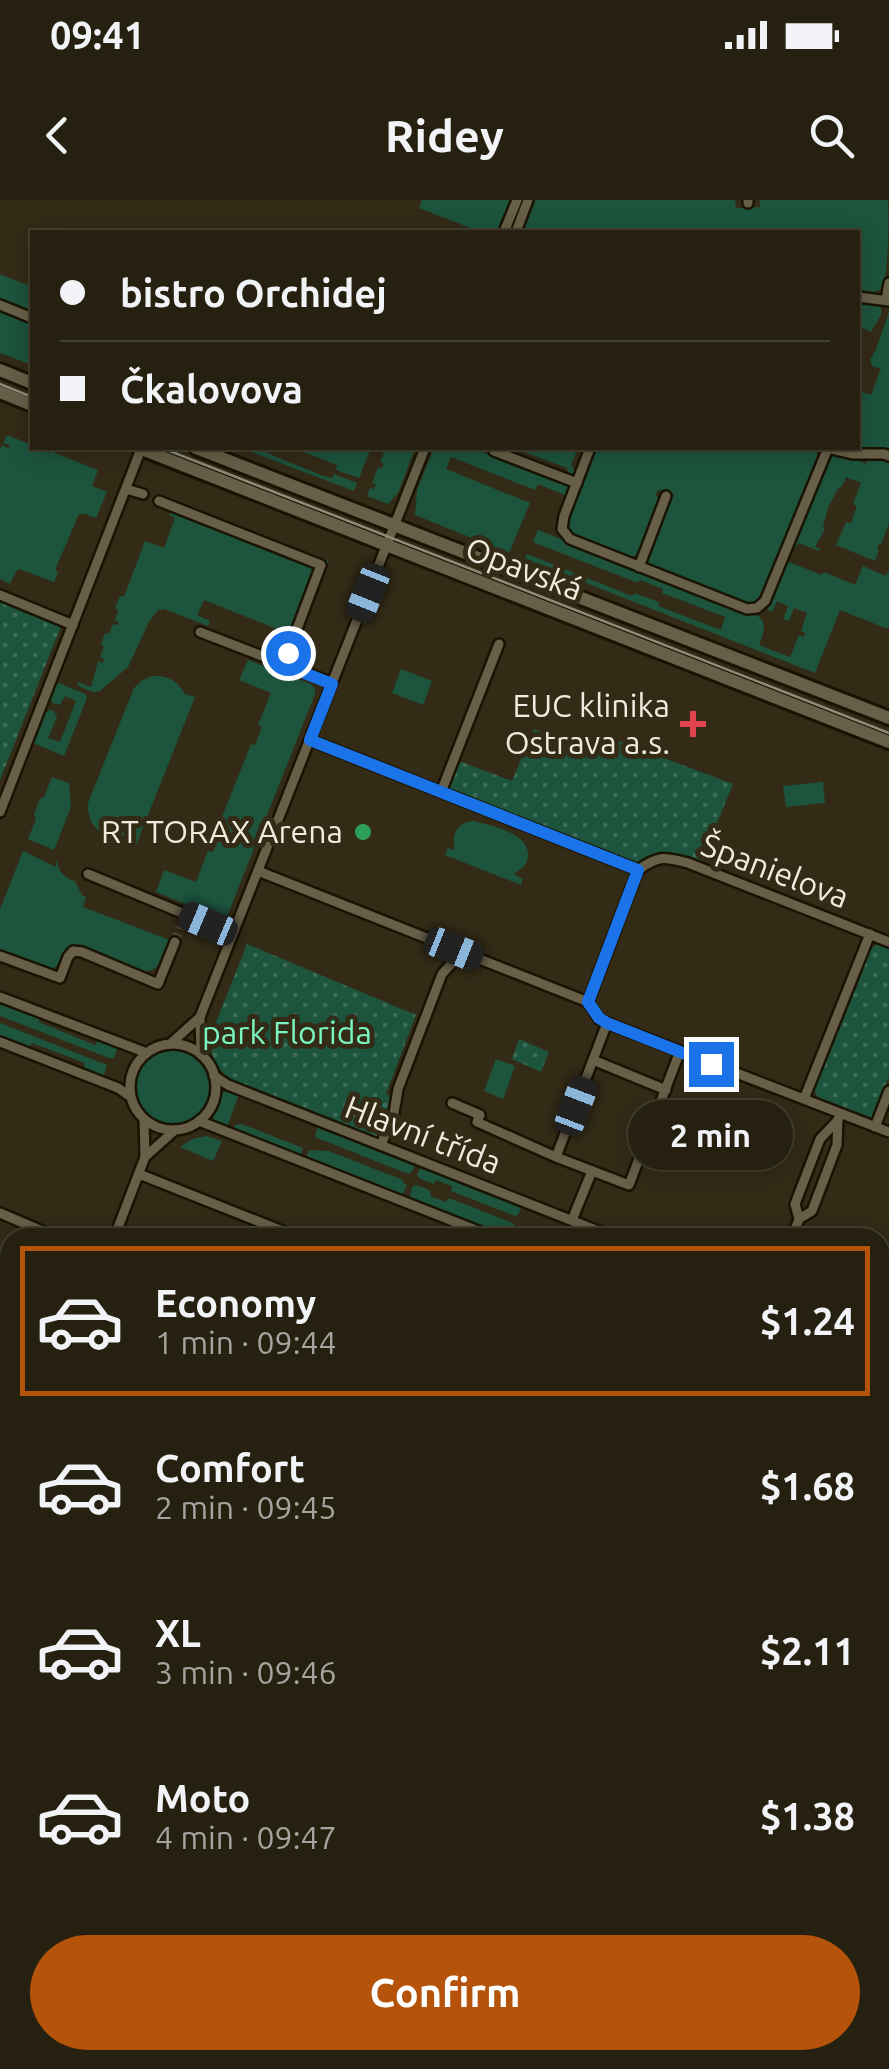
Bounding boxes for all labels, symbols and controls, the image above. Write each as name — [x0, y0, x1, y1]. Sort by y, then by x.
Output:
text: 09:41 — [50, 14, 145, 56]
icon: back — [30, 108, 85, 163]
icon: search — [804, 108, 859, 163]
text: Ridey — [385, 110, 504, 161]
text: bistro Orchidej — [120, 272, 387, 314]
text: Čkalovova — [120, 368, 303, 410]
street label: Opavská — [461, 529, 588, 607]
car — [343, 560, 393, 626]
route start — [266, 631, 311, 676]
place label: EUC klinika Ostrava a.s. — [505, 687, 670, 760]
marker: EUC klinika Ostrava a.s. — [680, 711, 706, 737]
place label: RT TORAX Arena — [101, 813, 343, 849]
marker: RT TORAX Arena — [352, 821, 374, 843]
street label: Španielova — [697, 826, 854, 915]
car — [175, 898, 241, 950]
car — [421, 924, 487, 974]
park label: park Florida — [202, 1014, 372, 1050]
route end — [689, 1042, 734, 1087]
car — [551, 1073, 601, 1139]
street label: Hlavní třída — [340, 1088, 506, 1180]
callout: 2 min — [628, 1099, 794, 1169]
text: 2 min — [670, 1117, 751, 1153]
icon: car — [35, 1276, 125, 1366]
text: Economy — [155, 1282, 316, 1324]
text: $1.24 — [760, 1300, 855, 1342]
text: 1 min · 09:44 — [155, 1324, 337, 1360]
icon: car — [35, 1441, 125, 1531]
text: Comfort — [155, 1447, 305, 1489]
text: $1.68 — [760, 1465, 855, 1507]
text: 2 min · 09:45 — [155, 1489, 337, 1525]
icon: car — [35, 1606, 125, 1696]
text: XL — [155, 1612, 201, 1654]
text: $2.11 — [760, 1630, 855, 1672]
text: 3 min · 09:46 — [155, 1654, 337, 1690]
icon: car — [35, 1771, 125, 1861]
text: Moto — [155, 1777, 250, 1819]
text: $1.38 — [760, 1795, 855, 1837]
text: 4 min · 09:47 — [155, 1819, 337, 1855]
button: Confirm — [30, 1935, 860, 2050]

